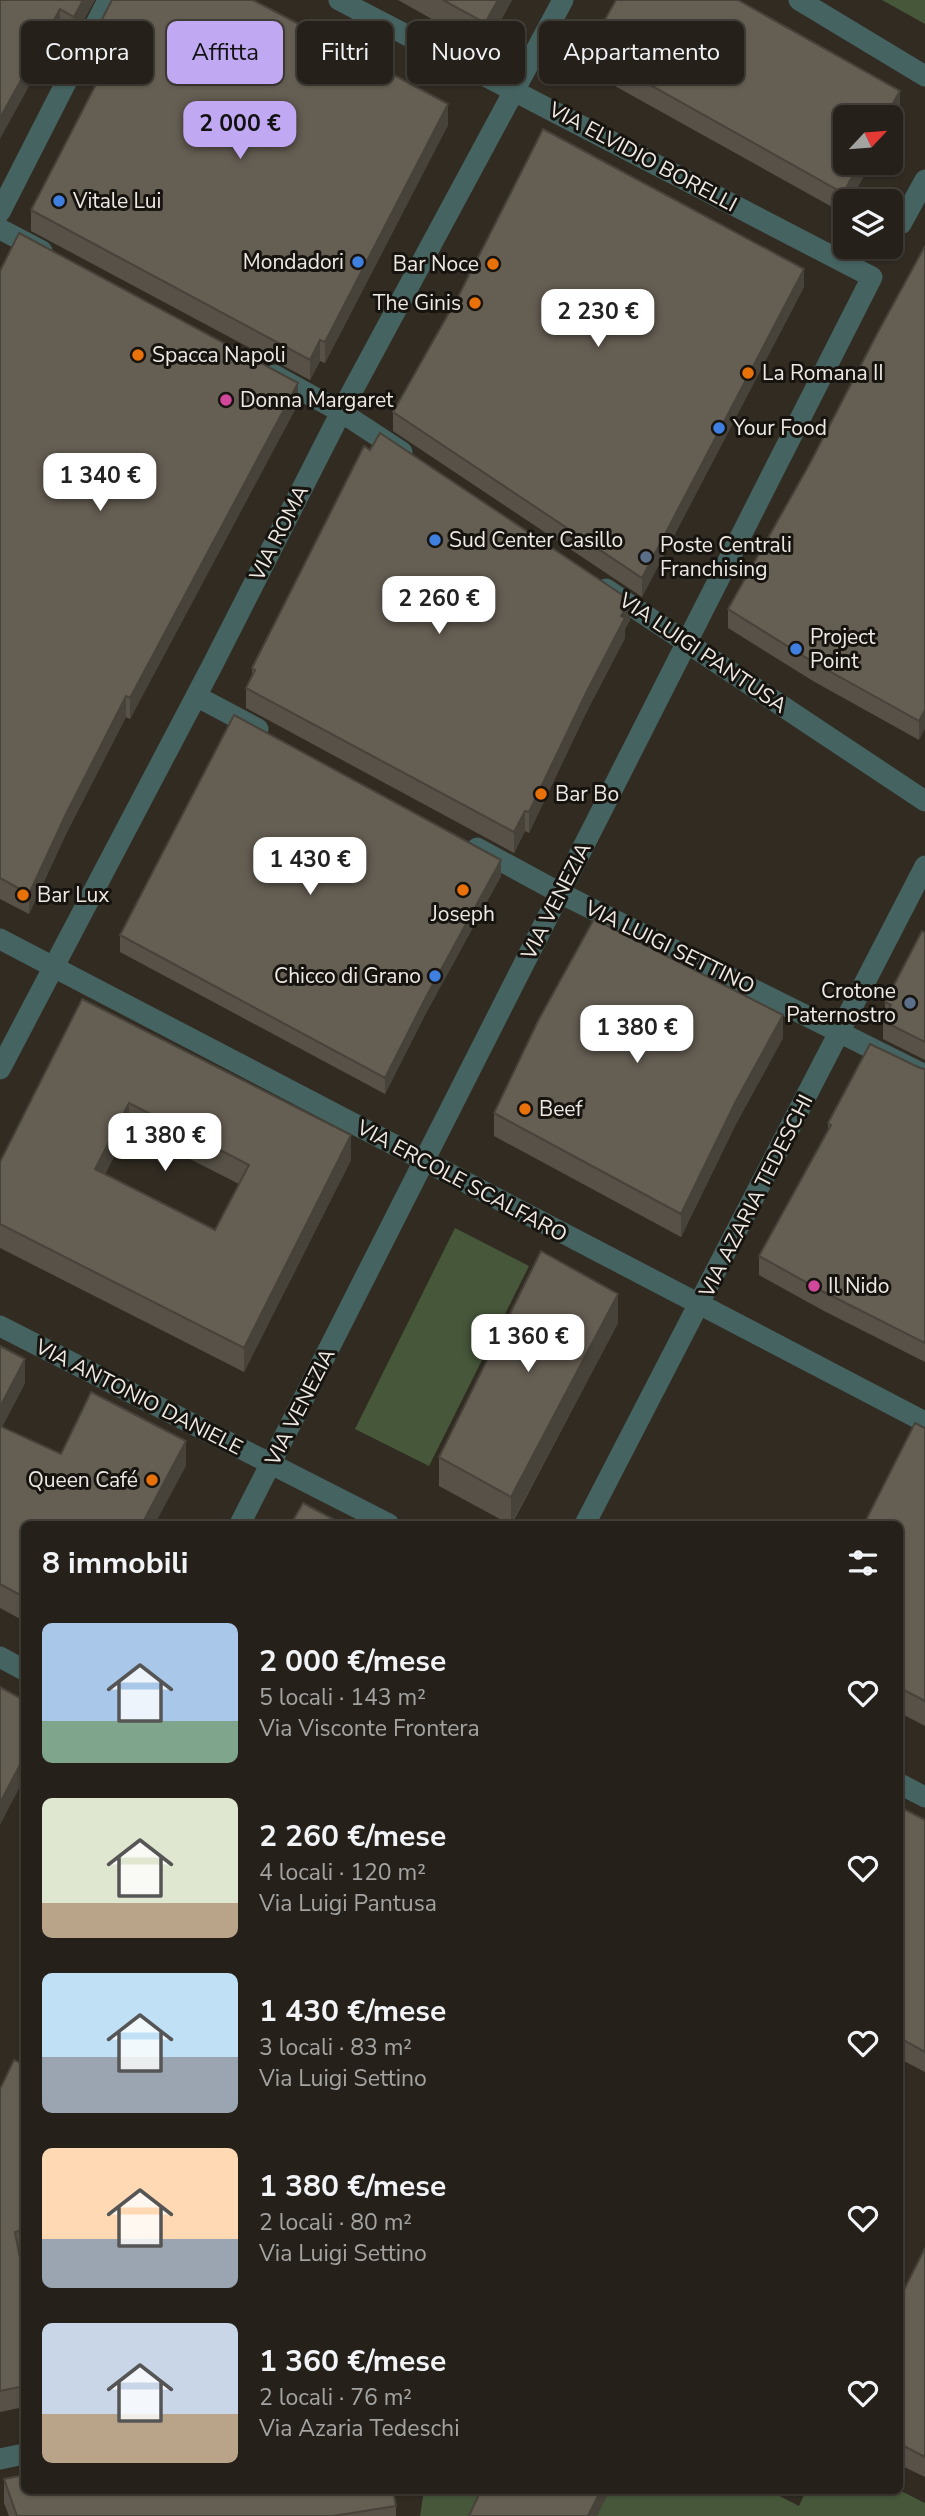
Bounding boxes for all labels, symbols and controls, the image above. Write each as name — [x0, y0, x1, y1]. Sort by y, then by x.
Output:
chip: Compra — [21, 21, 153, 84]
chip: Affitta — [167, 21, 283, 84]
chip: Filtri — [297, 21, 393, 84]
chip: Nuovo — [407, 21, 525, 84]
chip: Appartamento — [539, 21, 744, 84]
street label: VIA ELVIDIO BORELLI — [543, 95, 742, 218]
pin: 2 000 € — [175, 102, 305, 161]
north arrow — [833, 105, 903, 175]
map controls — [833, 105, 903, 259]
text: 2 000 € — [199, 108, 281, 139]
place label: Vitale Lui — [72, 187, 161, 215]
button: layers — [833, 189, 903, 259]
marker: Vitale Lui — [51, 193, 67, 209]
place label: Mondadori — [243, 248, 344, 276]
place label: Bar Noce — [393, 250, 479, 278]
marker: Mondadori — [350, 254, 366, 270]
marker: Bar Noce — [485, 256, 501, 272]
place label: The Ginis — [373, 289, 461, 317]
pin: 2 230 € — [533, 290, 663, 349]
marker: The Ginis — [467, 295, 483, 311]
text: 2 230 € — [557, 296, 639, 327]
place label: Spacca Napoli — [152, 341, 286, 369]
marker: Spacca Napoli — [130, 347, 146, 363]
place label: La Romana II — [762, 359, 884, 387]
marker: La Romana II — [740, 365, 756, 381]
place label: Donna Margaret — [240, 386, 394, 414]
marker: Donna Margaret — [218, 392, 234, 408]
place label: Your Food — [732, 414, 827, 442]
marker: Your Food — [711, 420, 727, 436]
pin: 1 340 € — [35, 454, 165, 513]
text: 1 340 € — [59, 460, 141, 491]
street label: VIA ROMA — [242, 480, 315, 587]
place label: Sud Center Casillo — [449, 526, 623, 554]
place label: Poste Centrali Franchising — [660, 531, 792, 583]
marker: Sud Center Casillo — [427, 532, 443, 548]
marker: Poste Centrali Franchising — [638, 549, 654, 565]
pin: 2 260 € — [374, 576, 504, 636]
text: 2 260 € — [398, 583, 480, 614]
street label: VIA LUIGI PANTUSA — [613, 586, 792, 720]
place label: Project Point — [810, 623, 876, 675]
marker: Project Point — [788, 641, 804, 657]
place label: Bar Bo — [555, 780, 619, 808]
marker: Bar Bo — [533, 786, 549, 802]
pin: 1 430 € — [245, 838, 375, 897]
street label: VIA VENEZIA — [514, 838, 598, 965]
text: 1 430 € — [269, 844, 351, 875]
place label: Bar Lux — [37, 881, 109, 909]
marker: Joseph — [455, 882, 471, 898]
marker: Bar Lux — [15, 887, 31, 903]
street label: VIA LUIGI SETTINO — [580, 893, 760, 1000]
place label: Joseph — [430, 900, 495, 928]
place label: Chicco di Grano — [274, 962, 421, 990]
marker: Chicco di Grano — [427, 968, 443, 984]
place label: Crotone Paternostro — [786, 977, 896, 1029]
marker: Crotone Paternostro — [902, 995, 918, 1011]
pin: 1 380 € — [572, 1006, 702, 1065]
text: 1 380 € — [596, 1012, 678, 1043]
street label: VIA AZARIA TEDESCHI — [692, 1090, 819, 1303]
place label: Beef — [539, 1095, 584, 1123]
marker: Beef — [517, 1101, 533, 1117]
street label: VIA ERCOLE SCALFARO — [351, 1113, 572, 1248]
pin: 1 380 € — [100, 1114, 230, 1173]
text: 1 380 € — [124, 1120, 206, 1151]
place label: Il Nido — [828, 1272, 889, 1300]
marker: Il Nido — [806, 1278, 822, 1294]
pin: 1 360 € — [463, 1314, 593, 1374]
text: 1 360 € — [487, 1321, 569, 1352]
street label: VIA ANTONIO DANIELE — [30, 1332, 247, 1461]
street label: VIA VENEZIA — [258, 1344, 342, 1471]
place label: Queen Café — [28, 1466, 138, 1494]
marker: Queen Café — [144, 1472, 160, 1488]
text: 8 immobili — [42, 1543, 189, 1584]
icon: filters — [844, 1544, 882, 1582]
text: 2 000 €/mese — [259, 1641, 446, 1682]
icon: home — [98, 1651, 182, 1735]
icon: heart — [844, 1674, 882, 1712]
text: 5 locali · 143 m² — [259, 1682, 426, 1713]
text: Via Visconte Frontera — [259, 1713, 480, 1744]
text: 2 260 €/mese — [259, 1816, 446, 1857]
icon: home — [98, 1826, 182, 1910]
icon: heart — [844, 1849, 882, 1887]
text: 4 locali · 120 m² — [259, 1857, 426, 1888]
text: Via Luigi Pantusa — [259, 1888, 437, 1919]
text: 1 430 €/mese — [259, 1991, 446, 2032]
icon: home — [98, 2001, 182, 2085]
icon: heart — [844, 2024, 882, 2062]
text: 3 locali · 83 m² — [259, 2032, 412, 2063]
text: Via Luigi Settino — [259, 2063, 427, 2094]
text: 1 380 €/mese — [259, 2166, 446, 2207]
icon: home — [98, 2176, 182, 2260]
icon: heart — [844, 2199, 882, 2237]
text: 2 locali · 80 m² — [259, 2207, 412, 2238]
text: Via Luigi Settino — [259, 2238, 427, 2269]
text: 1 360 €/mese — [259, 2341, 446, 2382]
icon: home — [98, 2351, 182, 2435]
icon: heart — [844, 2374, 882, 2412]
text: 2 locali · 76 m² — [259, 2382, 412, 2413]
text: Via Azaria Tedeschi — [259, 2413, 460, 2444]

